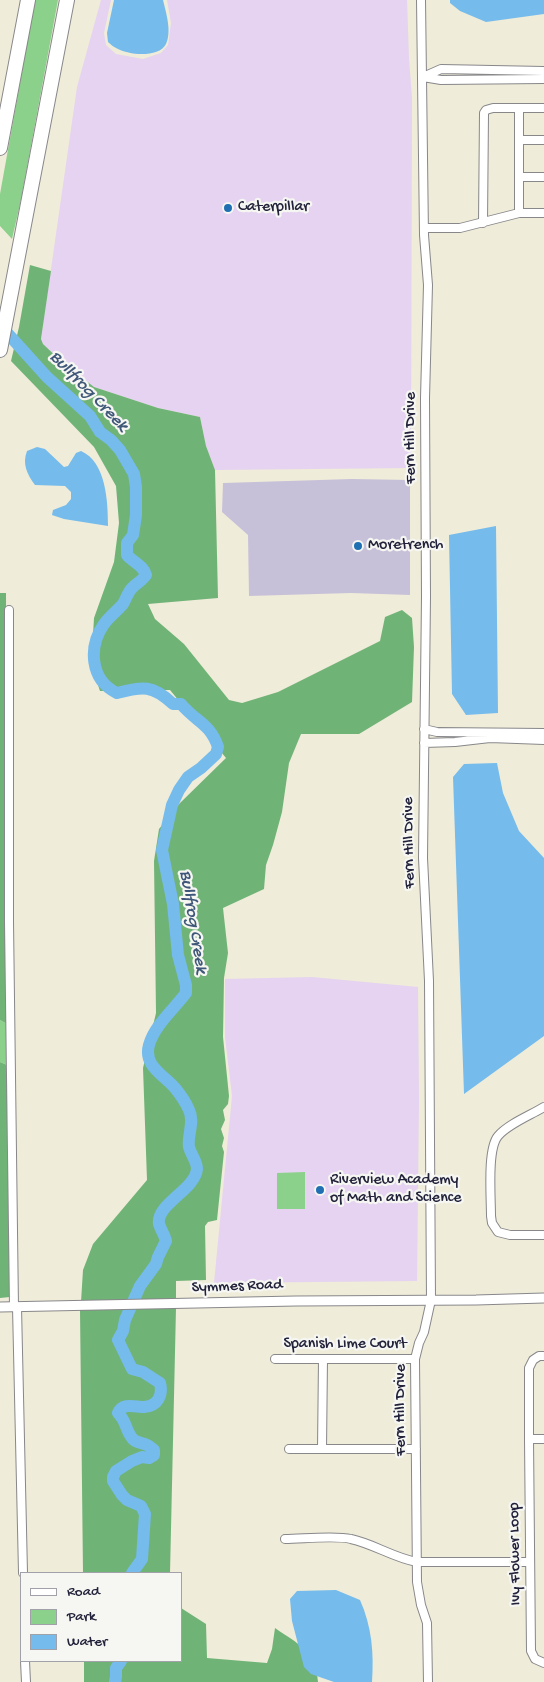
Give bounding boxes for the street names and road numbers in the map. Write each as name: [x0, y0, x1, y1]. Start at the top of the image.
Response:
street label: Fern Hill Drive: [402, 392, 422, 484]
street label: Fern Hill Drive: [400, 797, 420, 889]
street label: Symmes Road: [191, 1276, 283, 1298]
street label: Spanish Lime Court: [284, 1335, 406, 1355]
street label: Fern Hill Drive: [392, 1364, 412, 1456]
street label: Ivy Flower Loop: [506, 1502, 526, 1606]

